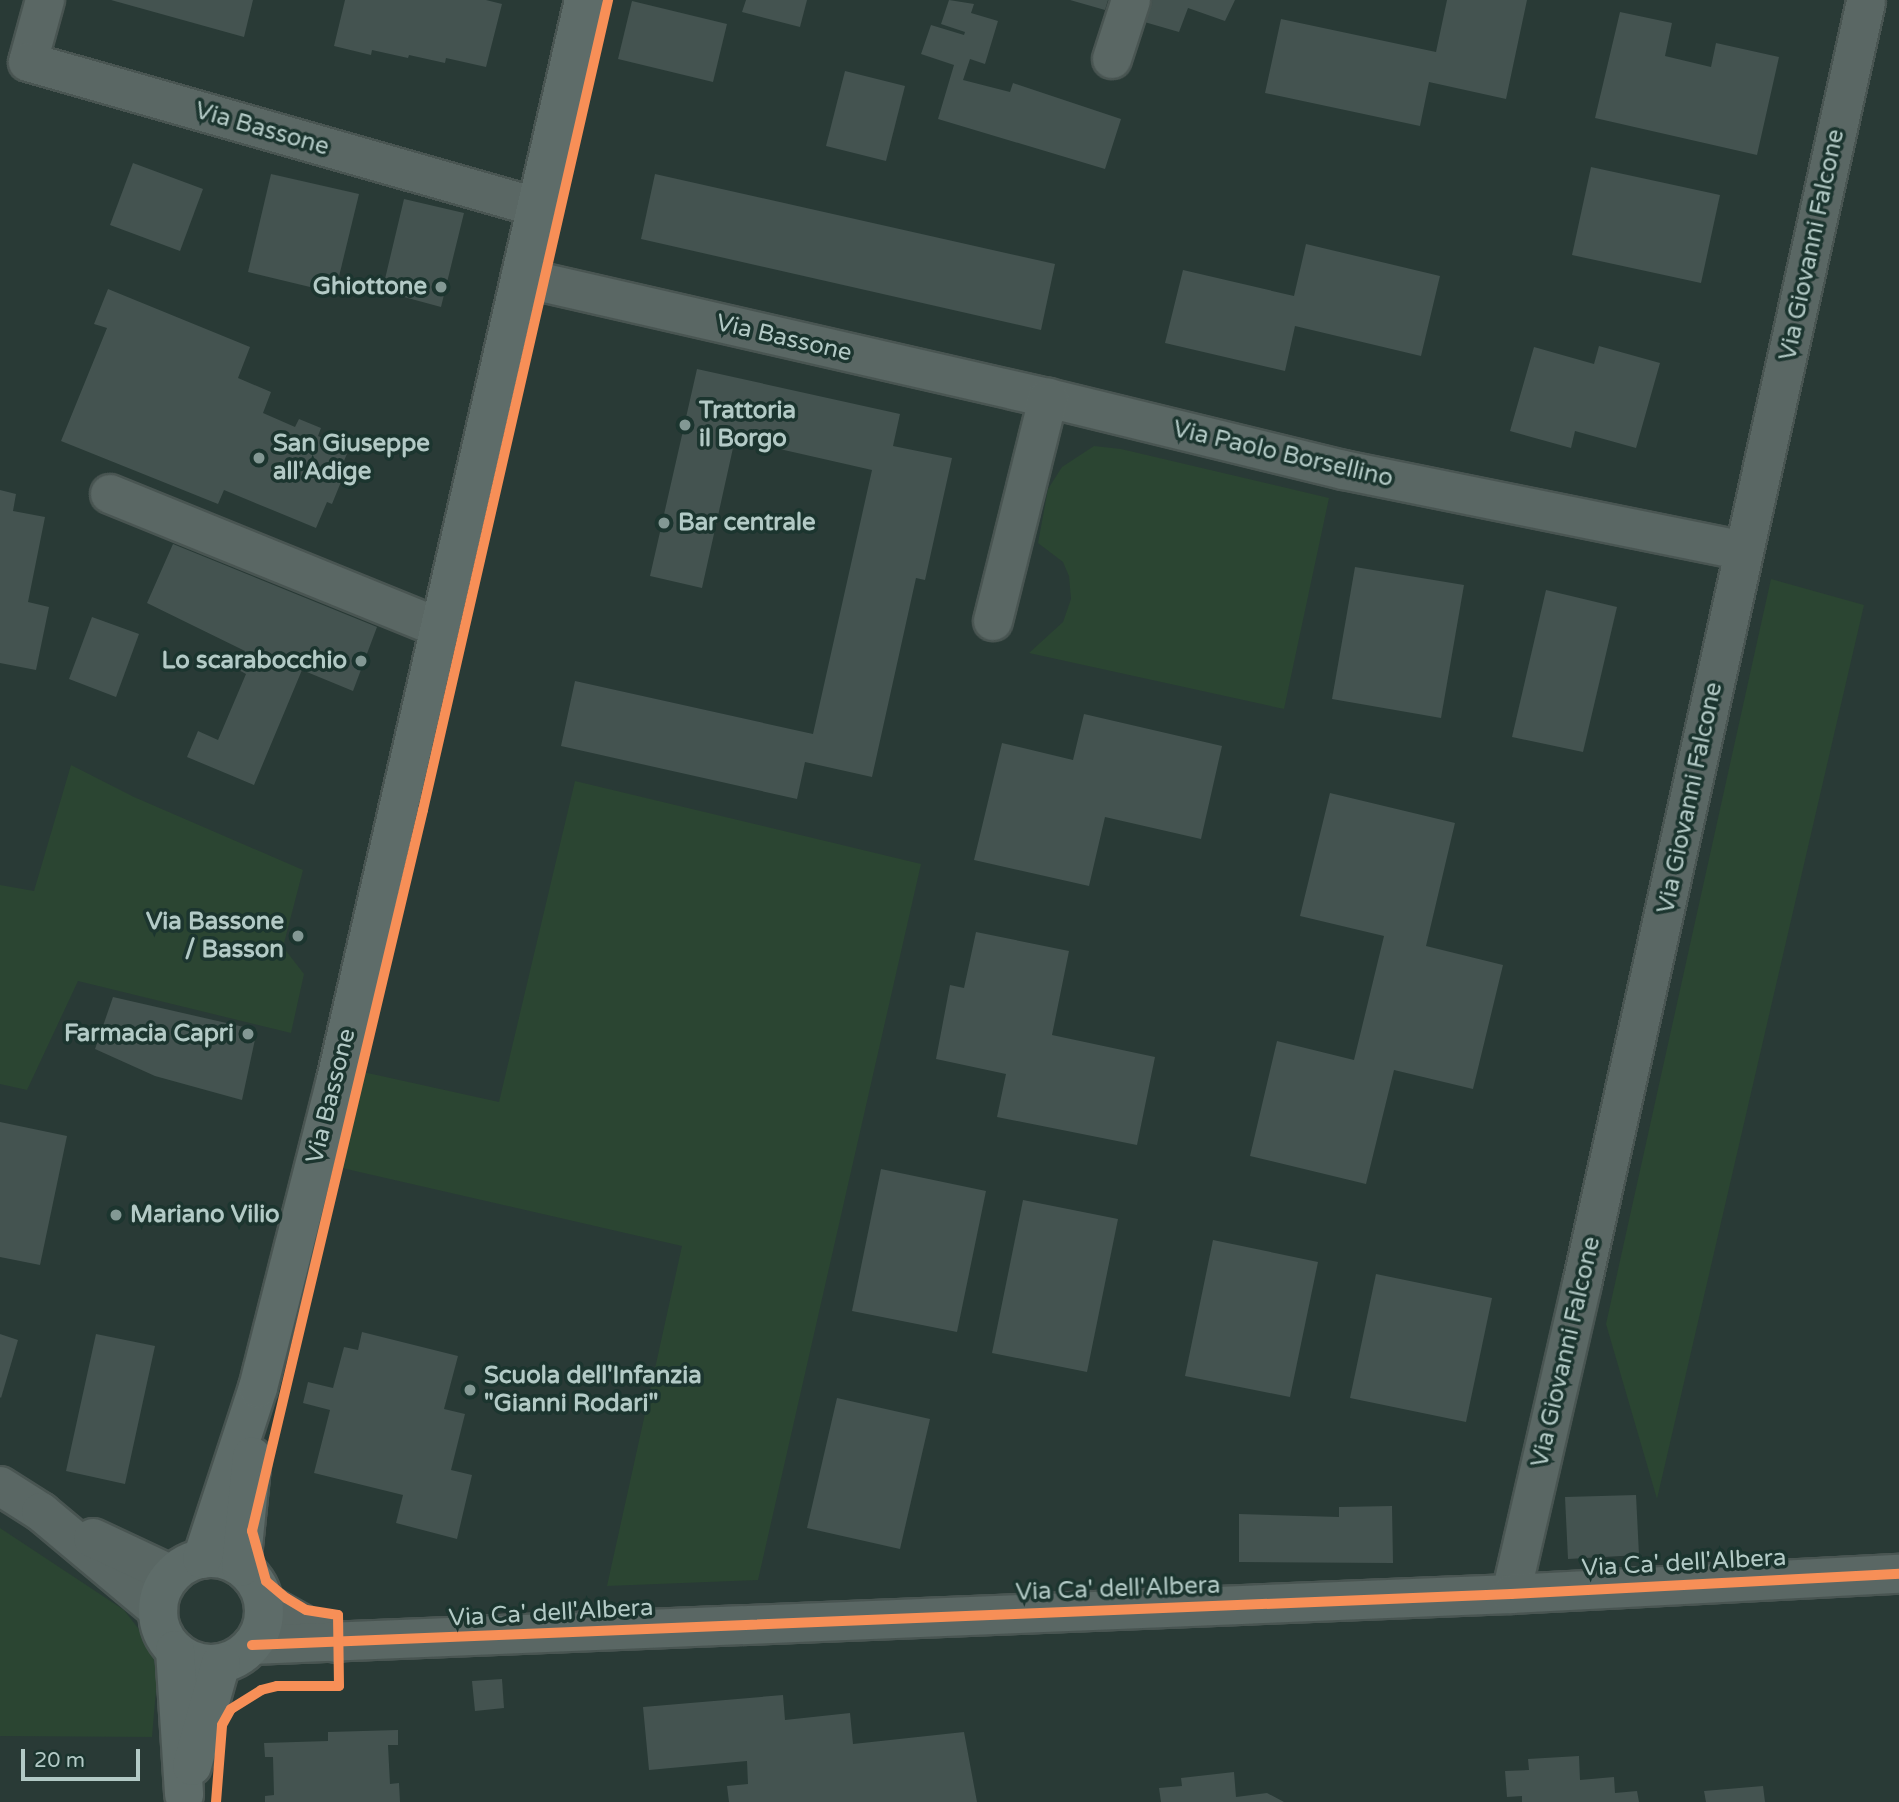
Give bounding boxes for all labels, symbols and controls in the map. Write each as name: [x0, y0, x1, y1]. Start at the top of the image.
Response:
street label: Via Bassone: [192, 96, 332, 162]
street label: Via Giovanni Falcone: [1773, 127, 1851, 363]
place label: Ghiottone: [313, 273, 427, 301]
marker: Ghiottone: [433, 279, 449, 295]
street label: Via Bassone: [713, 308, 855, 368]
place label: Trattoria il Borgo: [699, 397, 796, 453]
street label: Via Paolo Borsellino: [1170, 415, 1396, 493]
marker: Trattoria il Borgo: [677, 417, 693, 433]
place label: San Giuseppe all'Adige: [273, 430, 430, 486]
marker: San Giuseppe all'Adige: [251, 450, 267, 466]
place label: Bar centrale: [678, 509, 816, 537]
marker: Bar centrale: [656, 515, 672, 531]
place label: Lo scarabocchio: [161, 647, 347, 675]
marker: Lo scarabocchio: [353, 653, 369, 669]
street label: Via Giovanni Falcone: [1651, 680, 1729, 916]
place label: Via Bassone / Basson: [146, 908, 284, 964]
marker: Via Bassone / Basson: [290, 928, 306, 944]
place label: Farmacia Capri: [64, 1020, 234, 1048]
marker: Farmacia Capri: [240, 1026, 256, 1042]
street label: Via Bassone: [300, 1026, 362, 1166]
place label: Mariano Vilio: [130, 1201, 280, 1229]
marker: Mariano Vilio: [108, 1207, 124, 1223]
street label: Via Giovanni Falcone: [1525, 1234, 1607, 1470]
place label: Scuola dell'Infanzia "Gianni Rodari": [484, 1362, 702, 1418]
marker: Scuola dell'Infanzia "Gianni Rodari": [462, 1382, 478, 1398]
street label: Via Ca' dell'Albera: [1581, 1543, 1787, 1583]
street label: Via Ca' dell'Albera: [1015, 1571, 1221, 1607]
street label: Via Ca' dell'Albera: [448, 1593, 654, 1633]
scale bar: [24, 1736, 144, 1780]
text: 20 m: [34, 1748, 85, 1773]

